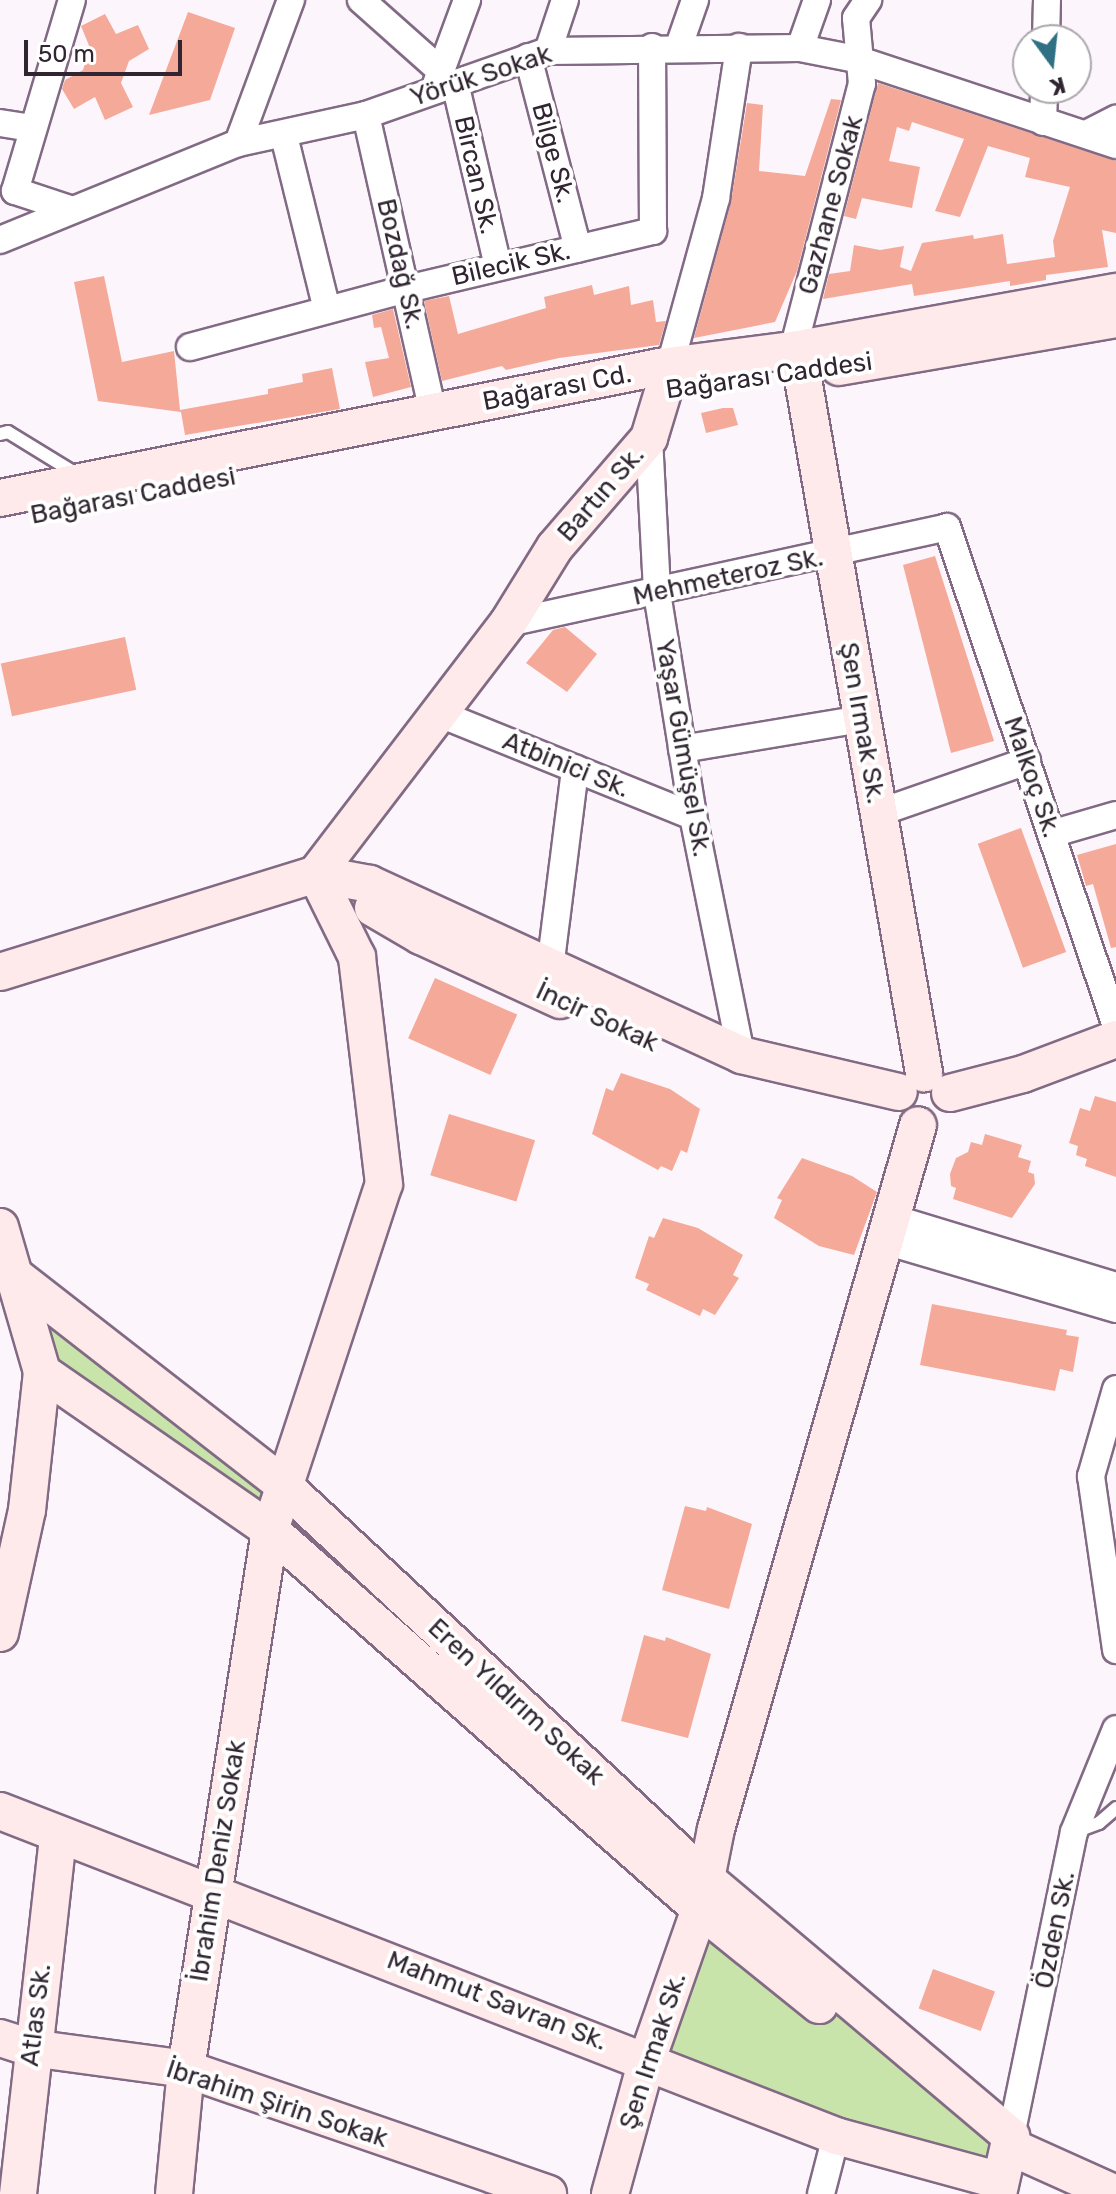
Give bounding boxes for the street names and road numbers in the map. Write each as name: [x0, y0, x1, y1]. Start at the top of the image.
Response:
street label: Yörük Sokak: [406, 38, 556, 114]
street label: Bilge Sk.: [525, 99, 581, 207]
street label: Gazhane Sokak: [792, 112, 870, 298]
street label: Bircan Sk.: [447, 113, 505, 237]
street label: Bozdağ Sk.: [370, 196, 430, 332]
street label: Bilecik Sk.: [448, 235, 574, 293]
street label: Bağarası Caddesi: [664, 346, 874, 406]
street label: Bağarası Cd.: [480, 358, 634, 418]
street label: Bartın Sk.: [551, 440, 651, 548]
street label: Bağarası Caddesi: [28, 461, 238, 531]
street label: Mehmeteroz Sk.: [630, 542, 826, 612]
street label: Yaşar Gümüşel Sk.: [648, 636, 718, 860]
street label: Şen Irmak Sk.: [832, 640, 892, 806]
street label: Malkoç Sk.: [997, 712, 1067, 842]
street label: Atbinici Sk.: [498, 725, 634, 805]
street label: İncir Sokak: [531, 975, 663, 1059]
street label: Eren Yıldırım Sokak: [421, 1612, 611, 1792]
street label: İbrahim Deniz Sokak: [183, 1738, 253, 1984]
street label: Özden Sk.: [1028, 1869, 1082, 1991]
street label: Mahmut Savran Sk.: [383, 1945, 611, 2057]
street label: Atlas Sk.: [14, 1962, 58, 2068]
street label: Şen Irmak Sk.: [613, 1969, 693, 2133]
street label: İbrahim Şirin Sokak: [162, 2053, 392, 2155]

